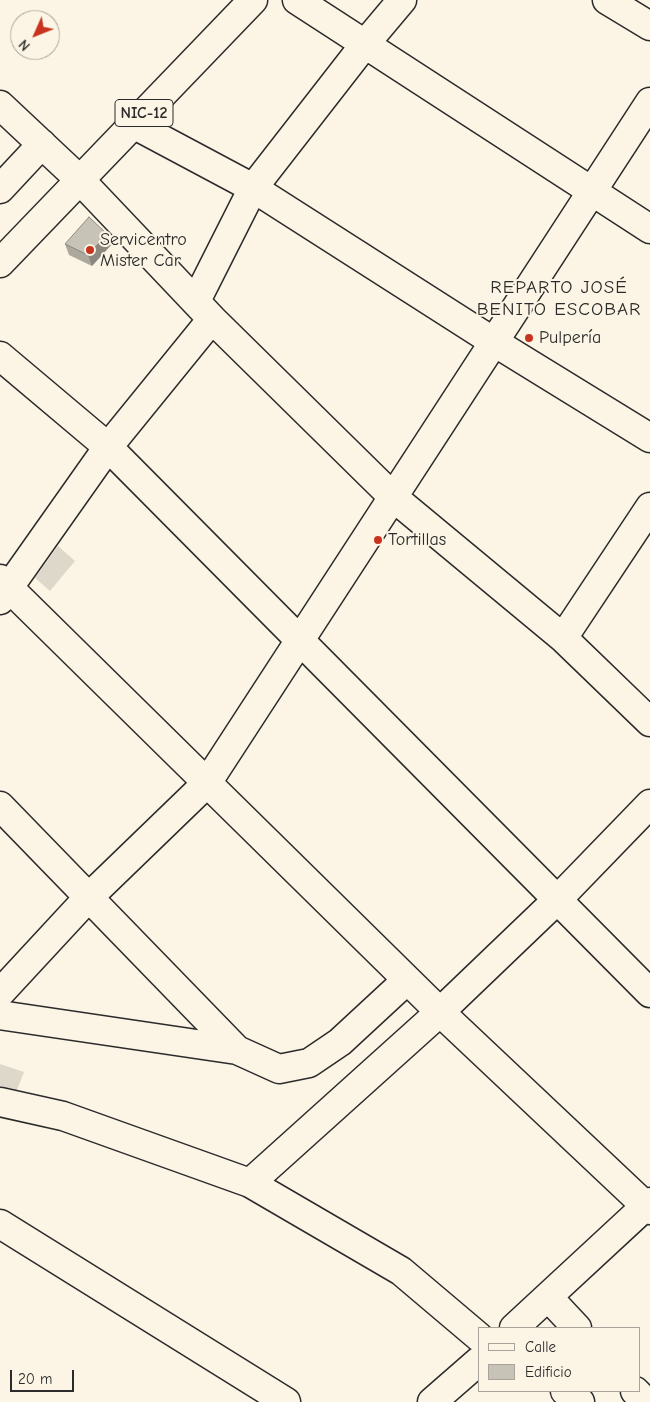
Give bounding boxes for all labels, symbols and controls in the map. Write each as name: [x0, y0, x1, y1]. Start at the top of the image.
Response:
north arrow: [10, 10, 60, 60]
text: N: [15, 36, 34, 54]
road number: NIC-12: [115, 100, 173, 126]
place label: Servicentro Mister Car: [100, 229, 187, 272]
marker: Servicentro Mister Car: [84, 244, 96, 256]
district label: REPARTO JOSÉ BENITO ESCOBAR: [475, 277, 643, 321]
place label: Pulpería: [539, 327, 601, 349]
marker: Pulpería: [523, 332, 535, 344]
place label: Tortillas: [388, 529, 446, 551]
marker: Tortillas: [372, 534, 384, 546]
legend: [478, 1327, 640, 1392]
text: Calle: [525, 1338, 556, 1356]
scale bar: [12, 1360, 76, 1392]
text: Edificio: [525, 1363, 572, 1381]
text: 20 m: [18, 1370, 52, 1388]

